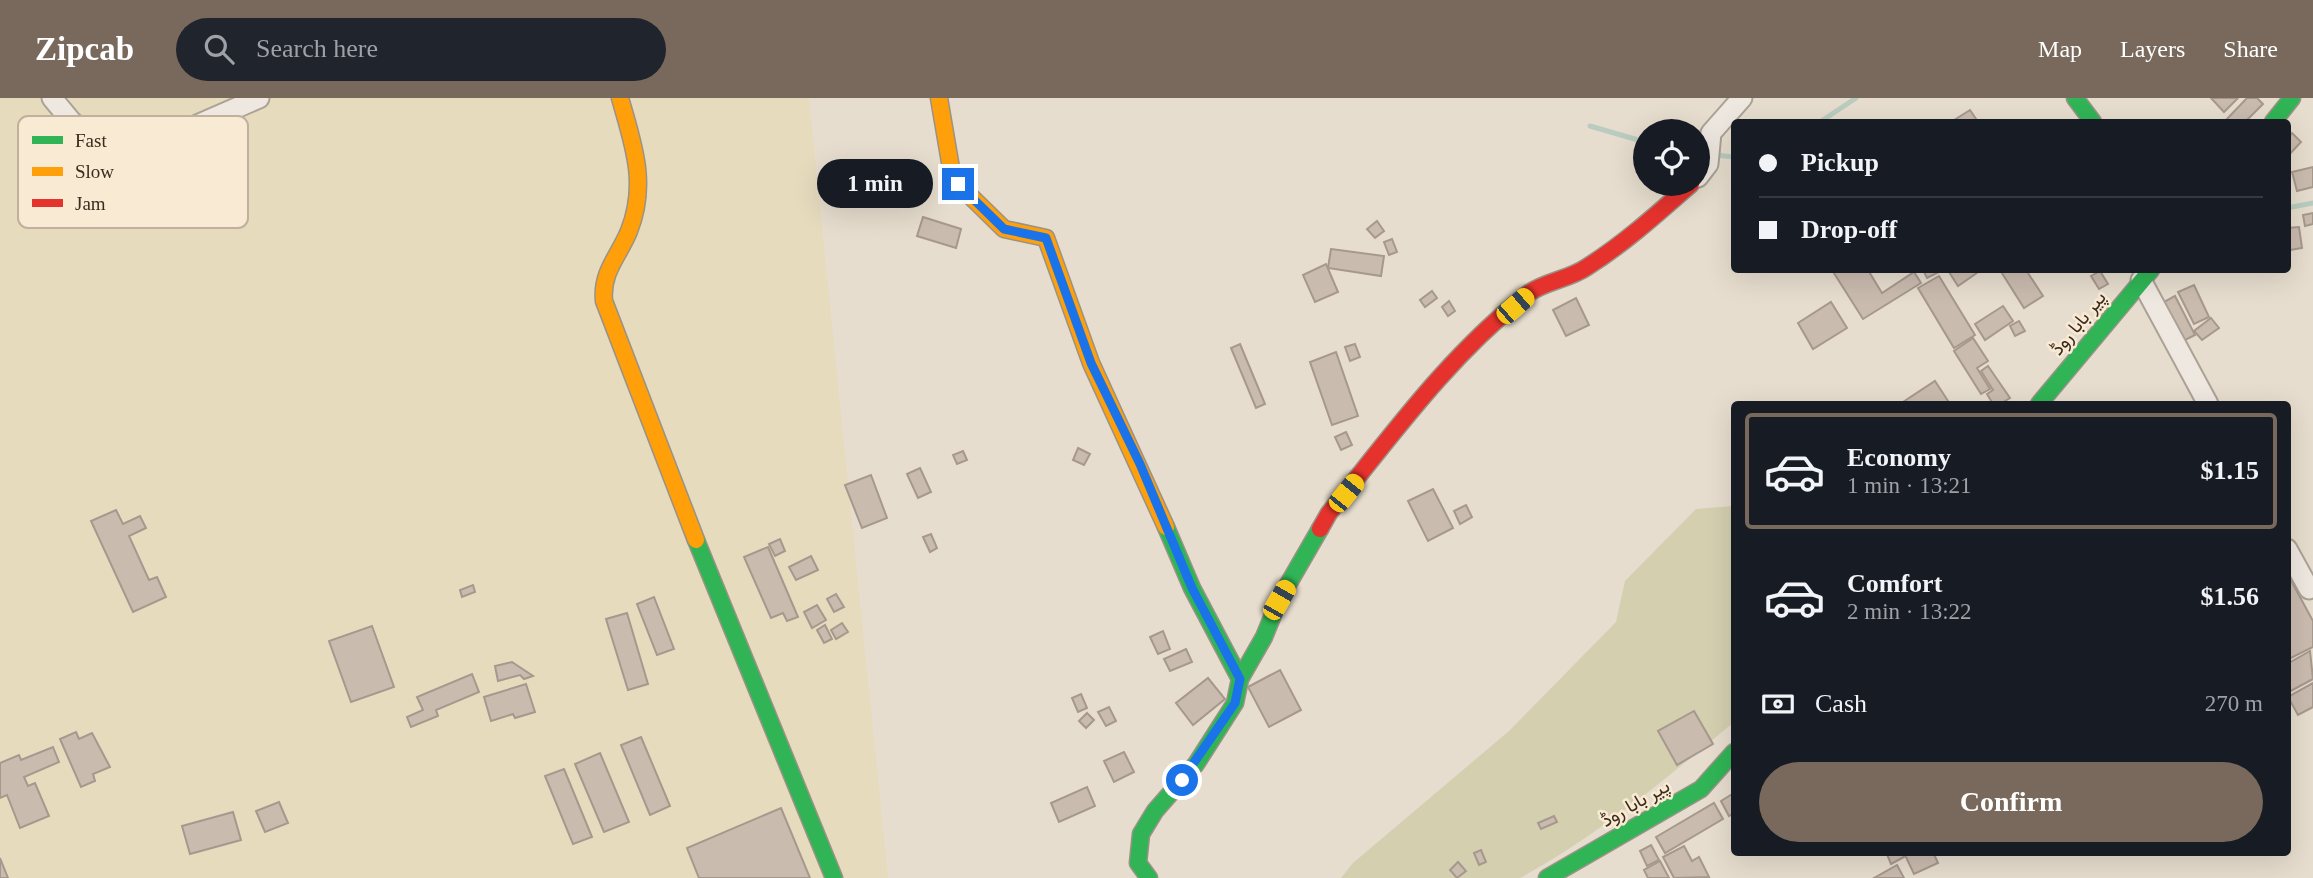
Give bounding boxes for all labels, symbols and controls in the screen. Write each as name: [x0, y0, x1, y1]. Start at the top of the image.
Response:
search box: [176, 18, 666, 81]
icon: search: [200, 30, 238, 68]
text: Zipcab: [35, 31, 134, 67]
text: Search here: [256, 34, 378, 63]
text: Map: [2038, 36, 2082, 62]
text: Layers: [2120, 36, 2185, 62]
text: Share: [2223, 36, 2278, 62]
legend: [18, 116, 248, 228]
map controls: [1633, 119, 1710, 196]
button: locate: [1633, 119, 1710, 196]
text: Fast: [75, 130, 107, 151]
text: Pickup: [1801, 148, 1879, 177]
callout: 1 min: [818, 160, 934, 208]
text: Slow: [75, 161, 114, 182]
route end: [942, 168, 974, 200]
text: 1 min: [847, 171, 903, 196]
text: Jam: [75, 193, 106, 214]
text: Drop-off: [1801, 215, 1897, 244]
car: [1493, 284, 1538, 328]
street label: پیر بابا روڈ: [2046, 287, 2112, 361]
icon: car: [1763, 440, 1826, 503]
text: Economy: [1847, 443, 1951, 472]
text: $1.15: [2201, 456, 2259, 485]
car: [1325, 470, 1368, 516]
text: 1 min · 13:21: [1847, 473, 1972, 498]
icon: car: [1763, 566, 1826, 629]
text: Comfort: [1847, 569, 1942, 598]
car: [1260, 577, 1299, 623]
text: $1.56: [2201, 582, 2259, 611]
text: 2 min · 13:22: [1847, 599, 1972, 624]
icon: cash: [1759, 685, 1797, 723]
text: Cash: [1815, 689, 1867, 718]
text: 270 m: [2205, 691, 2263, 716]
button: Confirm: [1759, 762, 2263, 842]
route start: [1166, 764, 1198, 796]
street label: پیر بابا روڈ: [1597, 775, 1675, 834]

